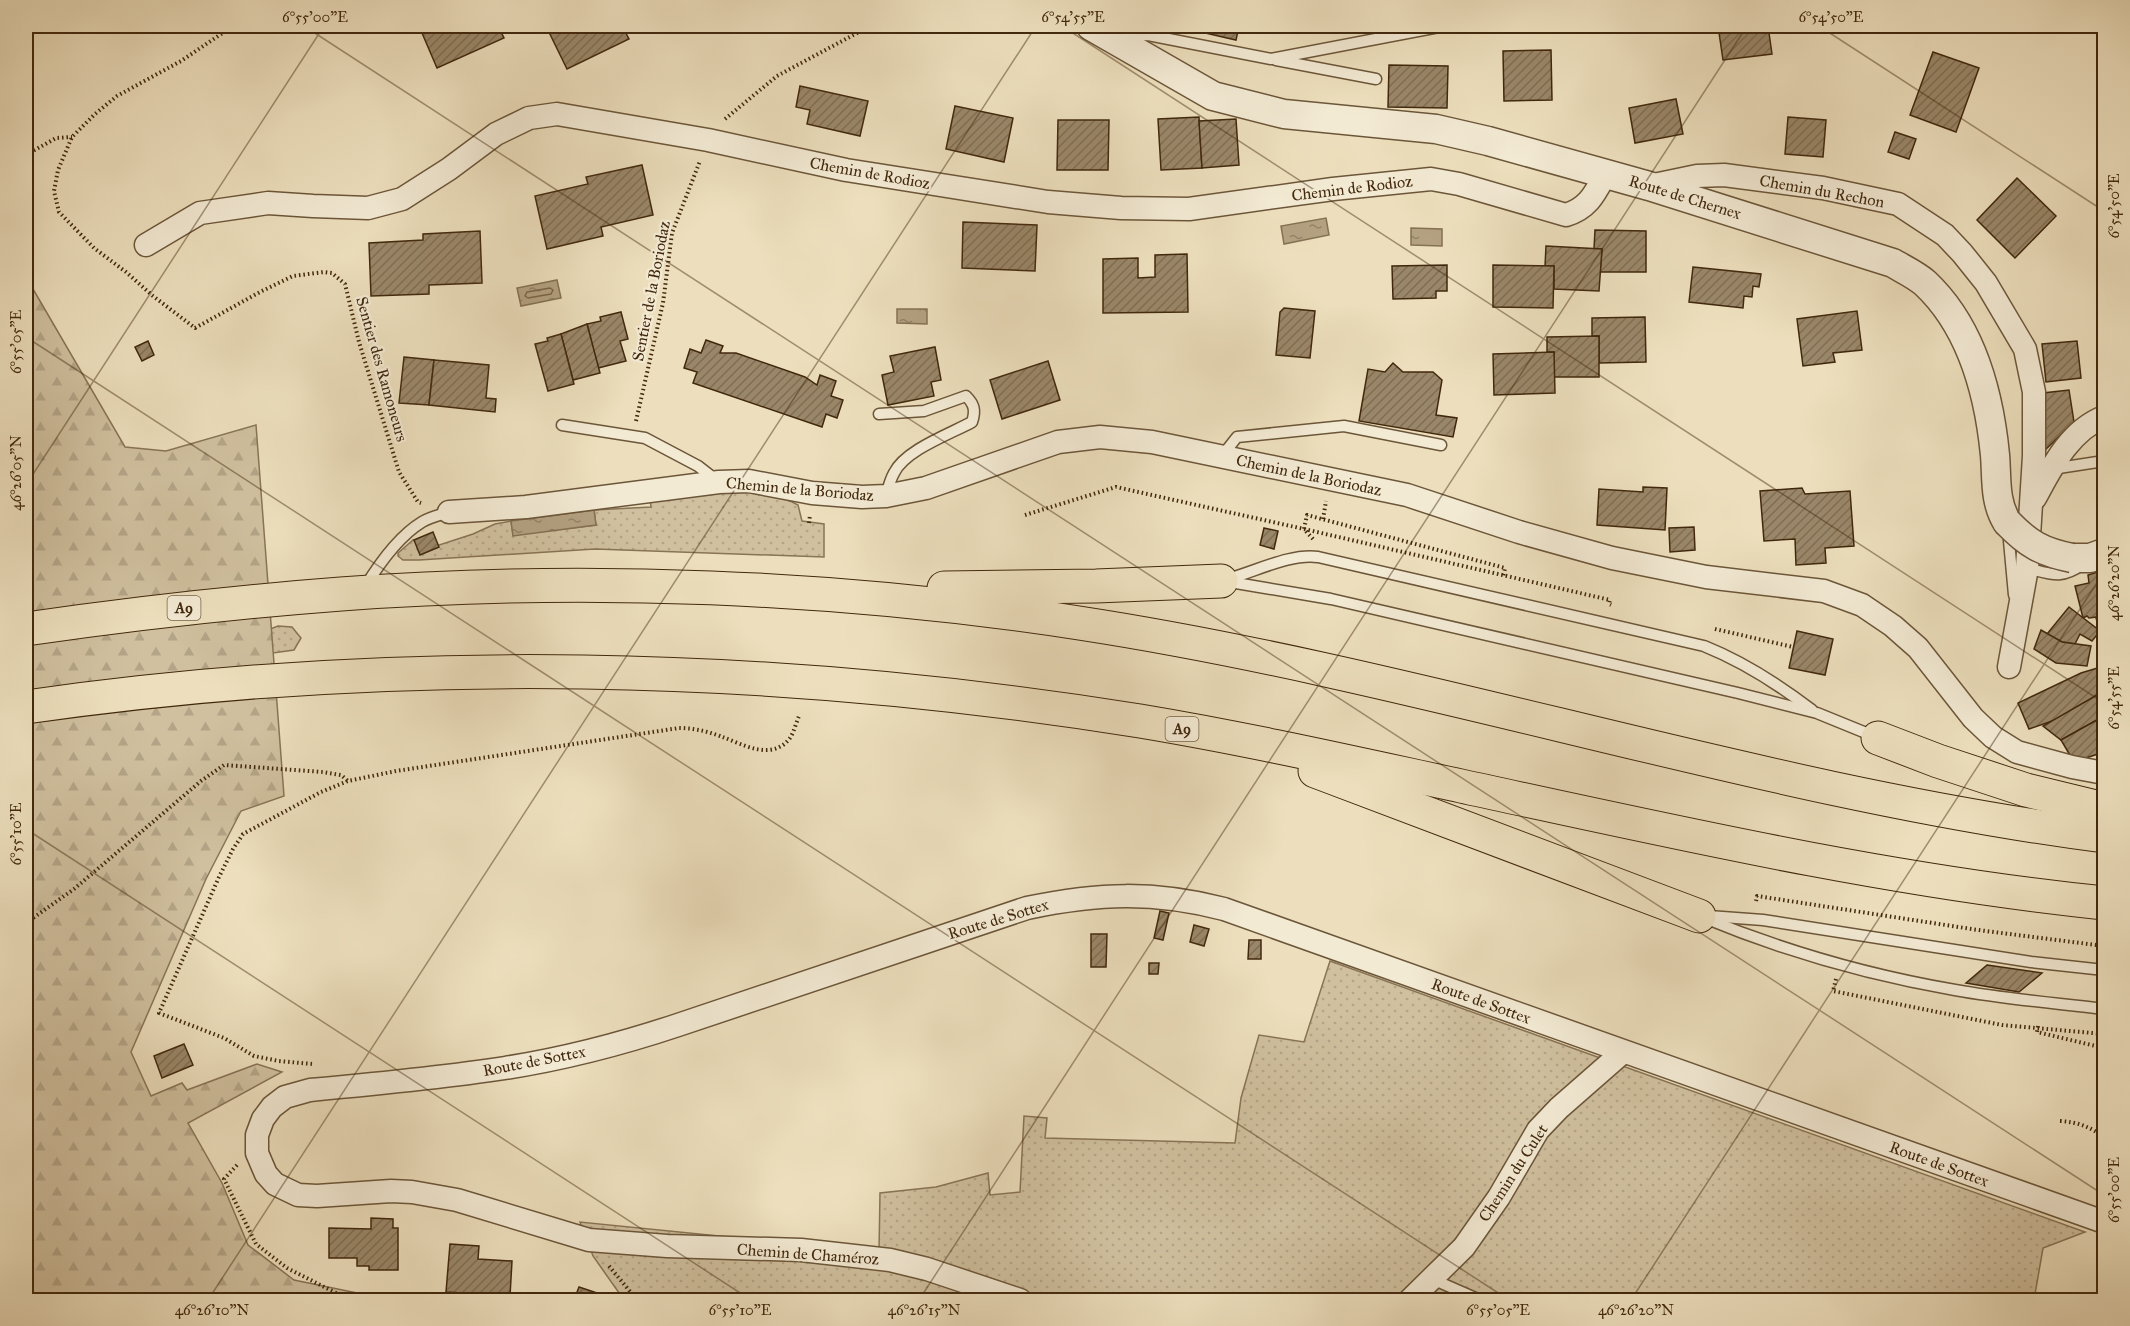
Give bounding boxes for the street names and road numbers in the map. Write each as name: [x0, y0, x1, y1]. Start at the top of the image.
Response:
street label: Chemin de Rodioz: [808, 153, 932, 193]
street label: Chemin de Rodioz: [1290, 171, 1414, 205]
street label: Route de Chernex: [1626, 171, 1744, 223]
street label: Chemin du Rechon: [1758, 171, 1886, 211]
street label: Sentier de la Boriodaz: [628, 219, 674, 363]
street label: Sentier des Ramoneurs: [352, 294, 412, 444]
street label: Chemin de la Boriodaz: [1234, 450, 1384, 500]
street label: Chemin de la Boriodaz: [725, 473, 875, 505]
road number: A9: [168, 596, 201, 620]
road number: A9: [1166, 717, 1198, 741]
street label: Route de Sottex: [945, 895, 1051, 943]
street label: Route de Sottex: [1429, 974, 1533, 1028]
street label: Route de Sottex: [481, 1042, 587, 1080]
street label: Chemin du Culet: [1474, 1120, 1552, 1225]
street label: Route de Sottex: [1887, 1137, 1991, 1191]
street label: Chemin de Chaméroz: [736, 1240, 880, 1268]

